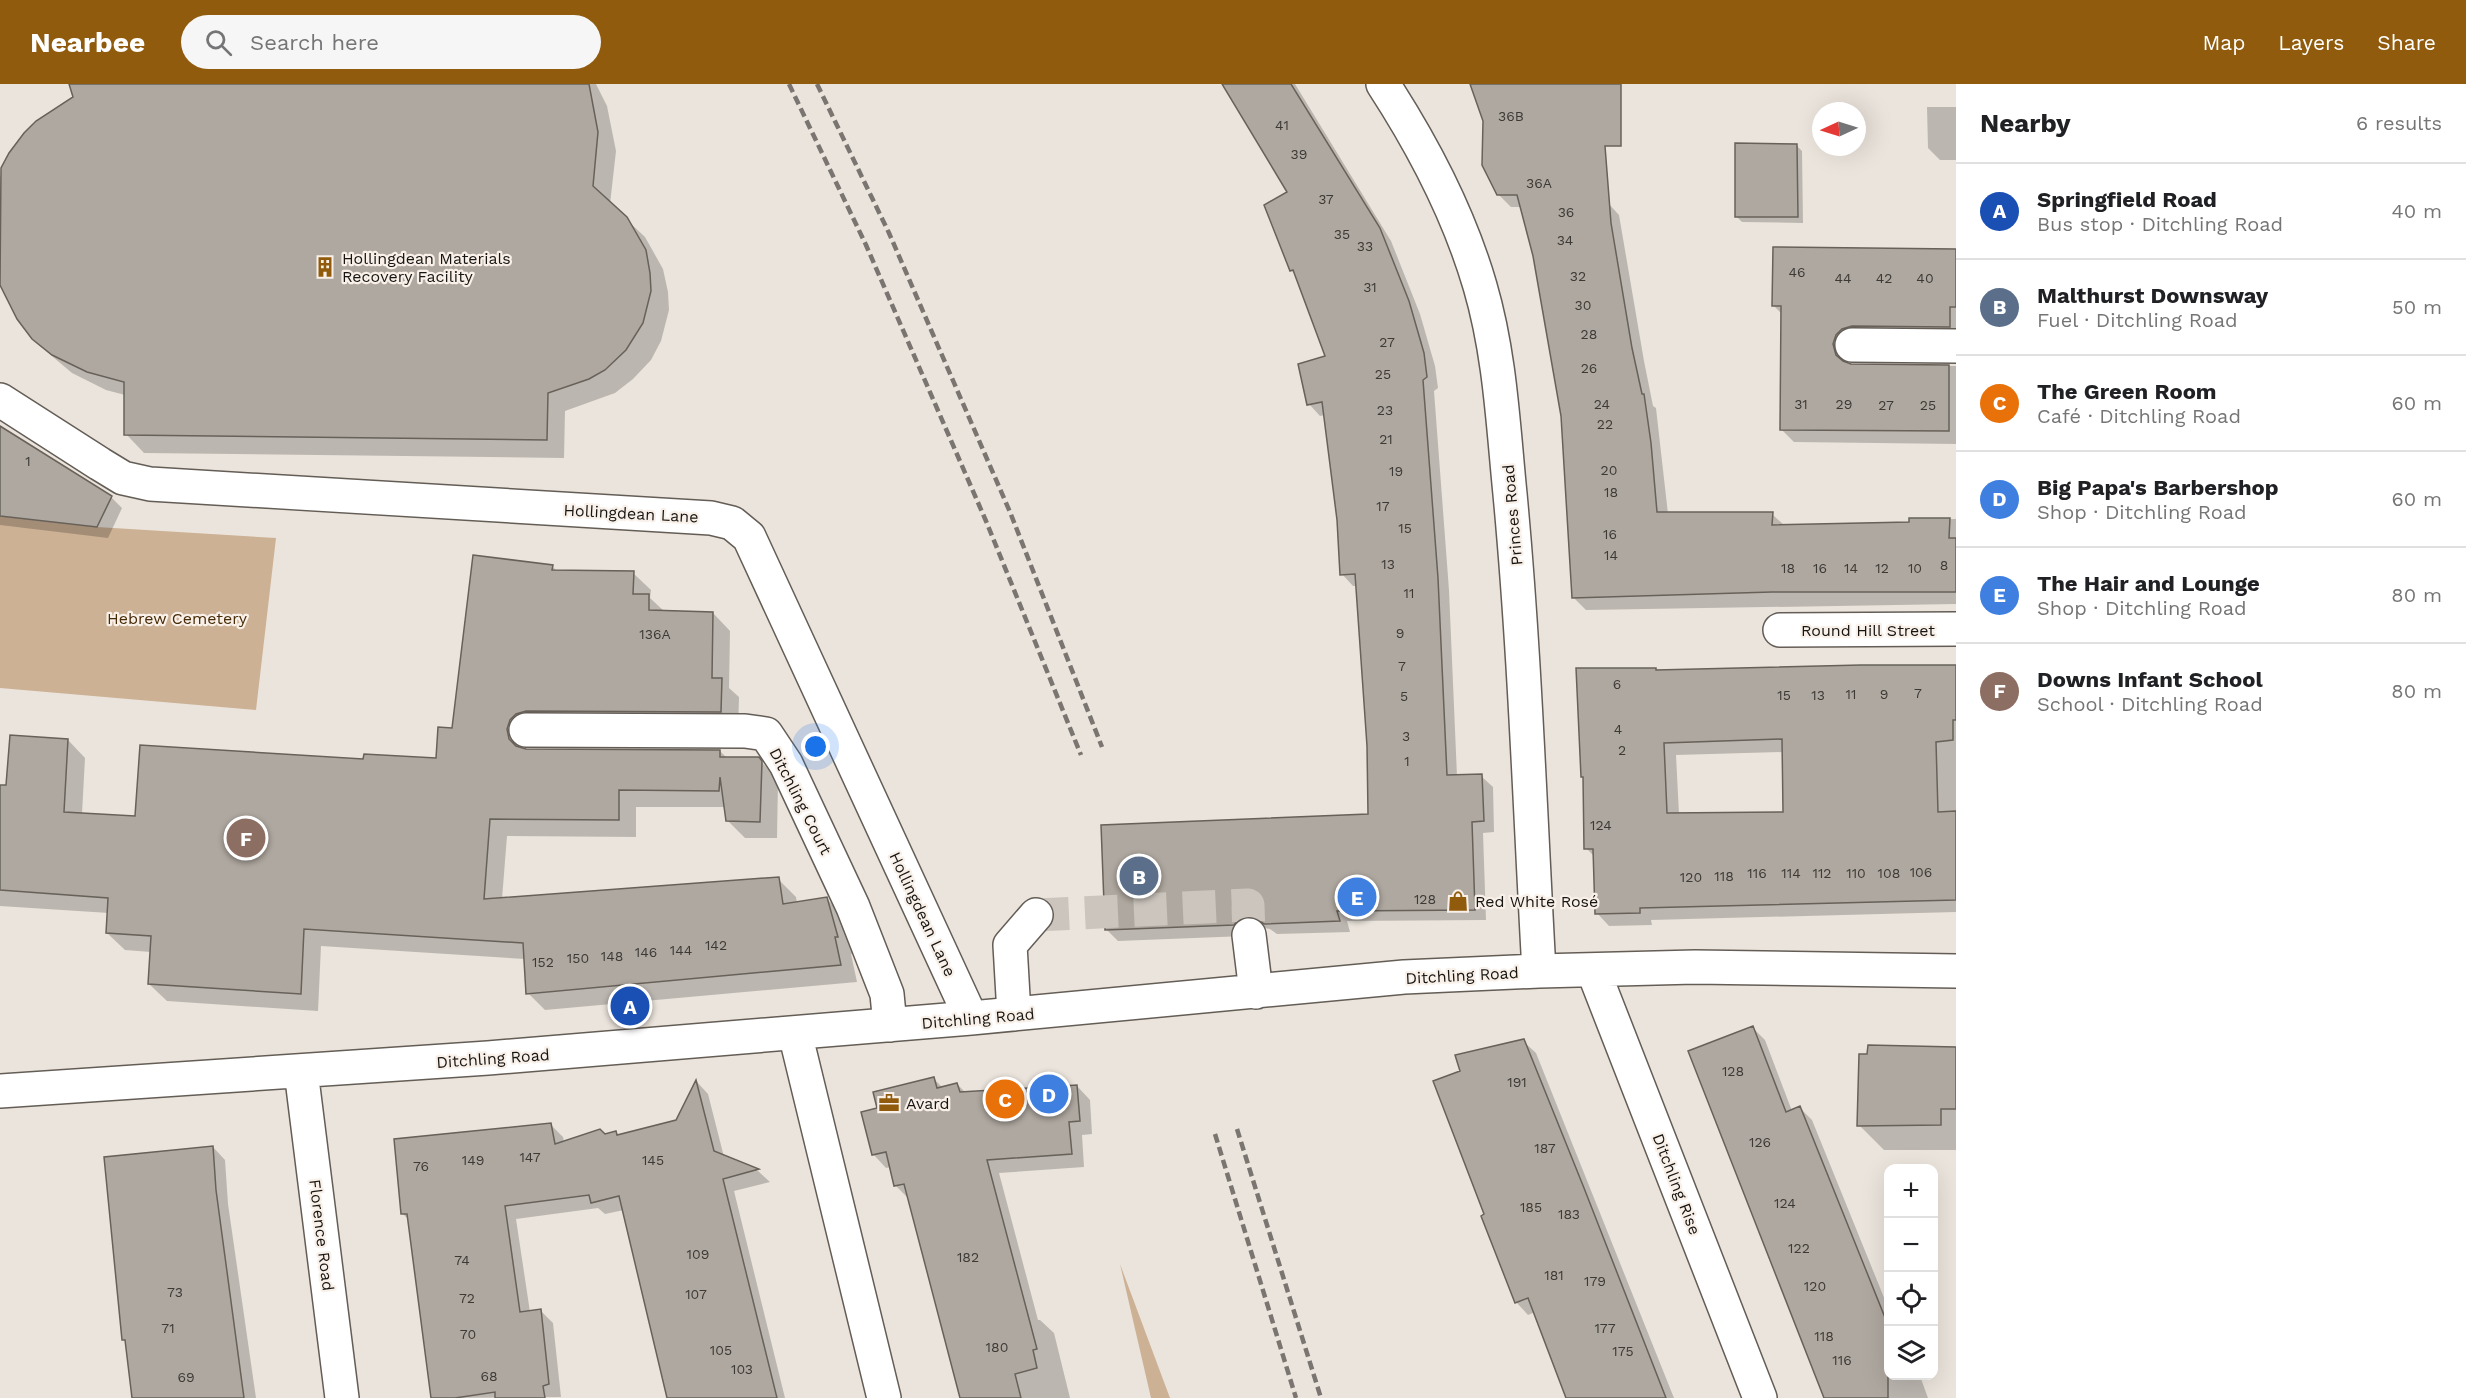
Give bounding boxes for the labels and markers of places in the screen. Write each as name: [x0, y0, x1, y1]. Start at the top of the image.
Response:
place label: Hollingdean Materials Recovery Facility: [342, 249, 511, 286]
building icon: Hollingdean Materials Recovery Facility: [313, 255, 337, 279]
pin: F: [226, 816, 266, 861]
pin: B: [1120, 854, 1158, 898]
pin: E: [1338, 874, 1376, 920]
shop icon: Red White Rosé: [1446, 889, 1470, 913]
place label: Red White Rosé: [1475, 892, 1598, 911]
pin: A: [610, 984, 650, 1028]
pin: D: [1030, 1072, 1068, 1116]
pin: C: [986, 1076, 1024, 1122]
office icon: Avard: [877, 1091, 901, 1115]
place label: Avard: [906, 1094, 950, 1113]

